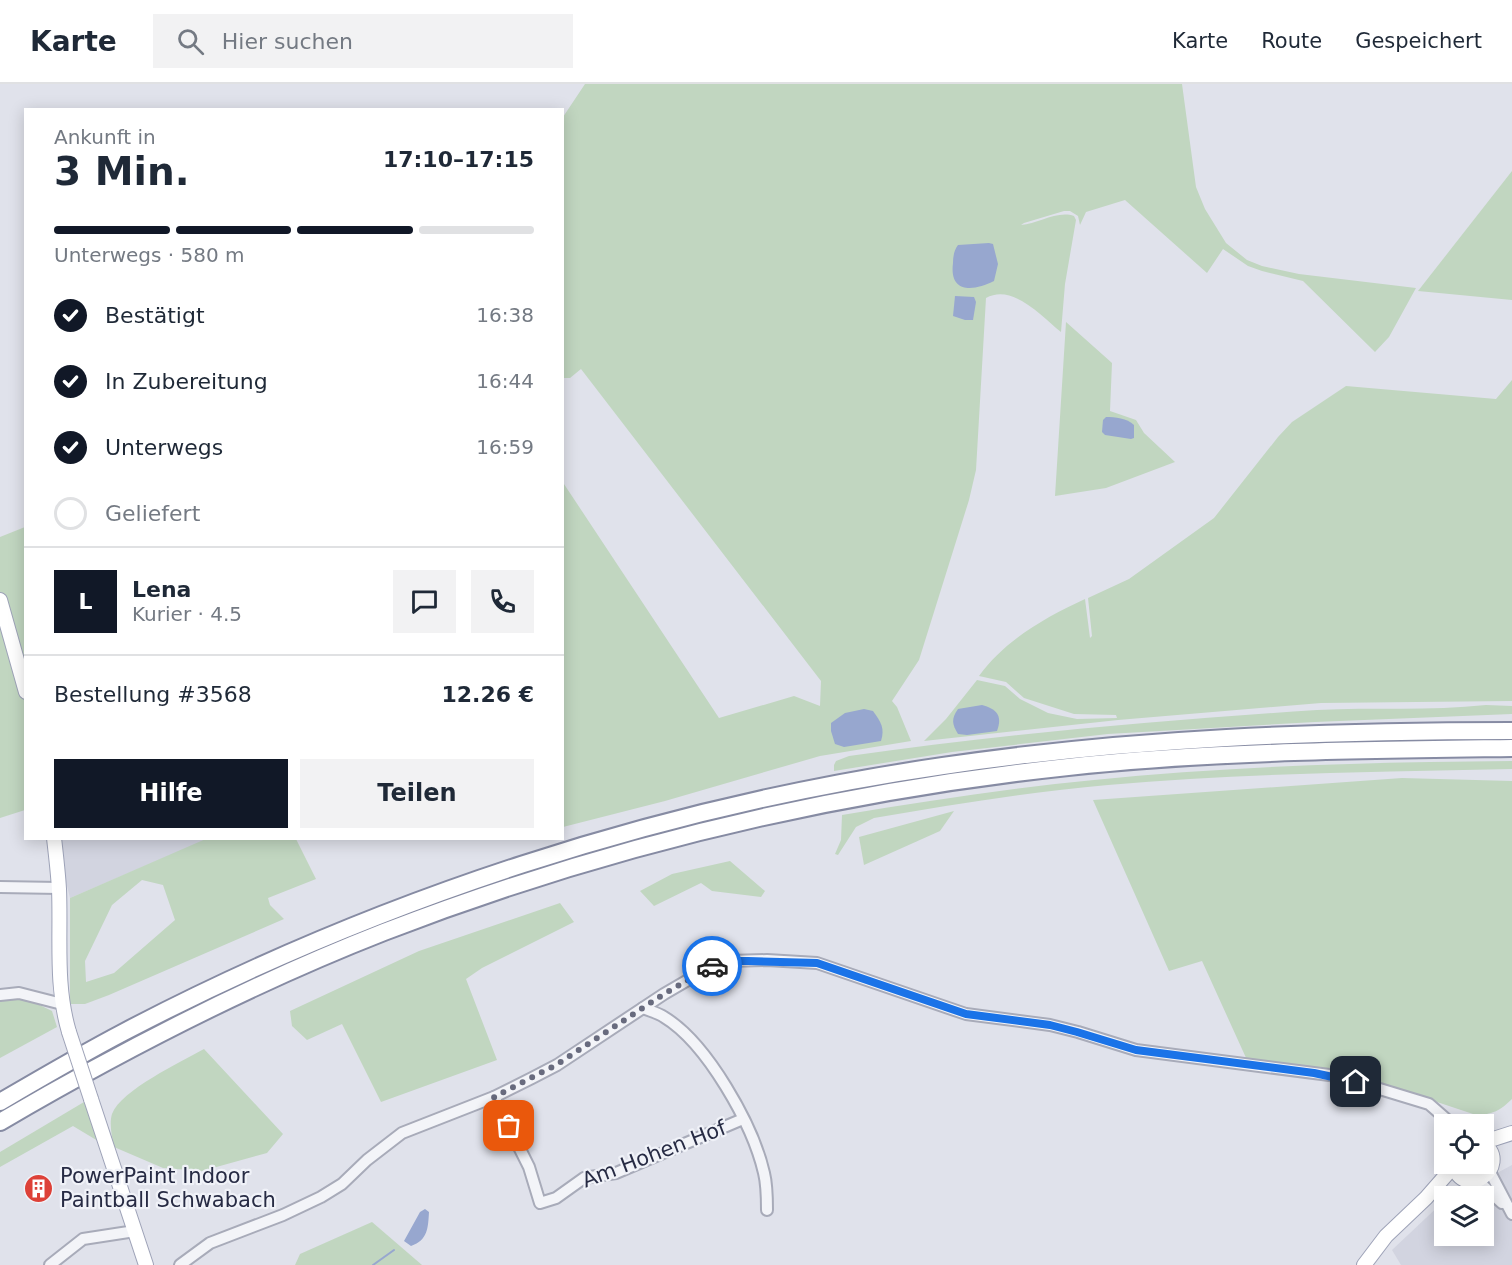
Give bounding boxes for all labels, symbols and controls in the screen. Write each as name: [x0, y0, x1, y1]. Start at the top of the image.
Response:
search box: [153, 14, 573, 68]
text: Karte: [30, 25, 117, 58]
icon: search: [174, 25, 207, 58]
text: Hier suchen: [222, 29, 353, 54]
text: Karte: [1172, 29, 1228, 53]
text: Route: [1261, 29, 1322, 53]
text: Gespeichert: [1355, 29, 1482, 53]
text: Ankunft in: [54, 125, 156, 149]
text: 17:10–17:15: [383, 147, 534, 172]
text: 3 Min.: [54, 149, 189, 194]
text: Unterwegs · 580 m: [54, 243, 245, 267]
icon: check: [54, 299, 87, 332]
text: Bestätigt: [105, 303, 205, 328]
text: 16:38: [476, 303, 534, 327]
icon: check: [54, 365, 87, 398]
text: In Zubereitung: [105, 369, 268, 394]
text: 16:44: [476, 369, 534, 393]
icon: check: [54, 431, 87, 464]
text: Unterwegs: [105, 435, 223, 460]
text: 16:59: [476, 435, 534, 459]
text: Geliefert: [105, 501, 200, 526]
button: chat: [393, 570, 456, 633]
button: phone: [471, 570, 534, 633]
text: Lena: [132, 577, 191, 602]
text: L: [78, 589, 93, 614]
text: Kurier · 4.5: [132, 602, 242, 626]
text: Bestellung #3568: [54, 682, 252, 707]
text: 12.26 €: [441, 682, 534, 707]
button: Hilfe: [54, 759, 288, 828]
button: Teilen: [300, 759, 534, 828]
courier: [682, 936, 742, 996]
icon: car: [696, 950, 729, 983]
pin: [1330, 1056, 1381, 1107]
icon: home: [1339, 1065, 1372, 1098]
pin: [483, 1100, 534, 1151]
icon: bag: [492, 1109, 525, 1142]
map controls: [1434, 1114, 1494, 1246]
button: locate: [1434, 1114, 1494, 1174]
street label: Am Hohen Hof: [579, 1115, 730, 1193]
place label: PowerPaint Indoor Paintball Schwabach: [60, 1164, 276, 1212]
building icon: PowerPaint Indoor Paintball Schwabach: [23, 1172, 55, 1204]
button: layers: [1434, 1186, 1494, 1246]

